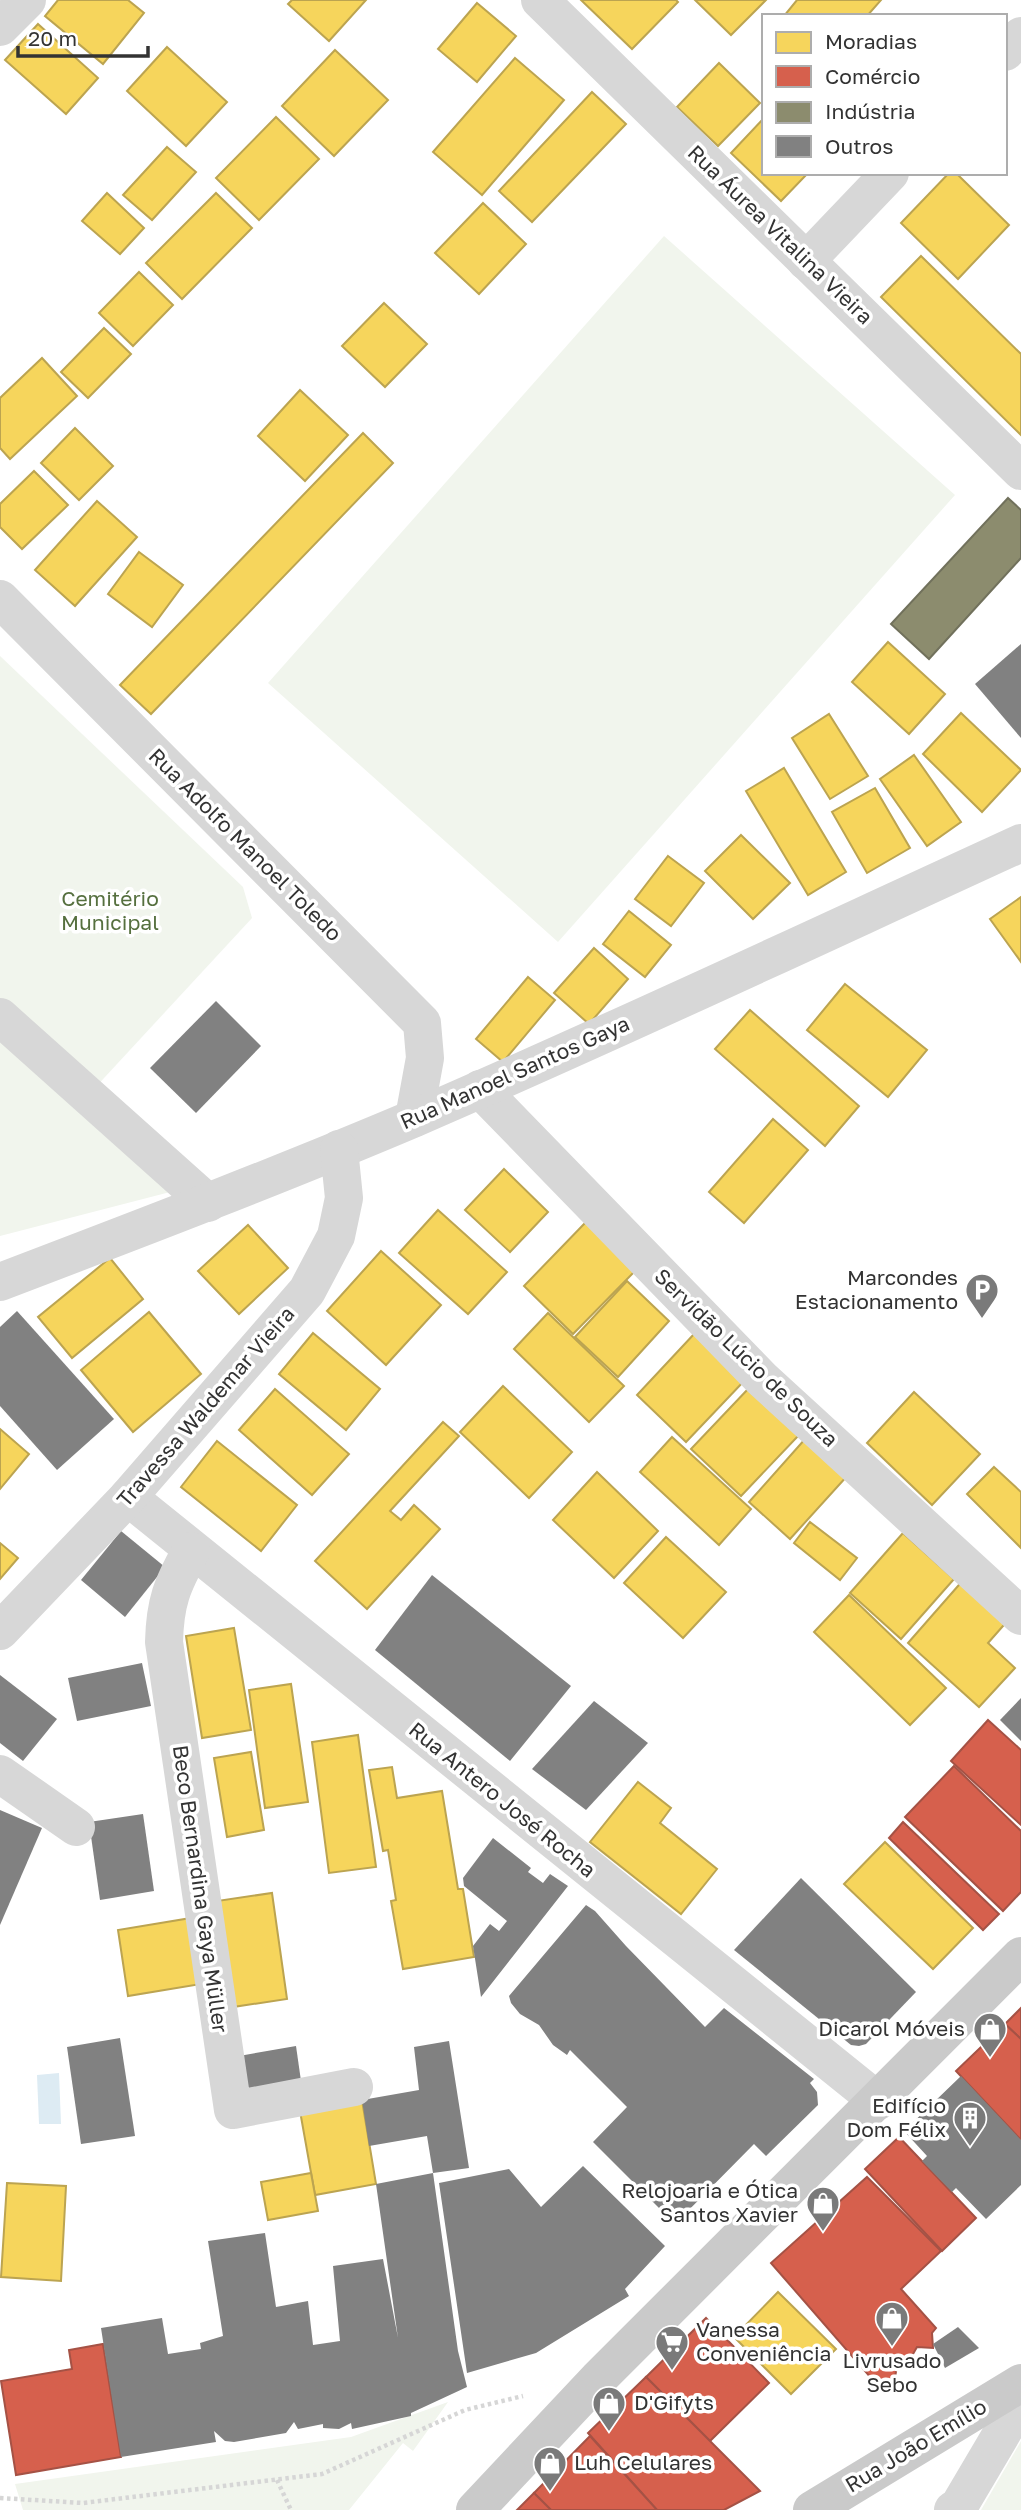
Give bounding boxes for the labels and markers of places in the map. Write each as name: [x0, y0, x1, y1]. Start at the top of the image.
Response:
place label: Marcondes Estacionamento: [795, 1264, 958, 1314]
parking icon: Marcondes Estacionamento: [963, 1271, 1001, 1320]
shop icon: Dicarol Móveis: [971, 2010, 1009, 2059]
place label: Dicarol Móveis: [818, 2015, 965, 2041]
place label: Edifício Dom Félix: [847, 2092, 946, 2142]
building icon: Edifício Dom Félix: [951, 2099, 989, 2148]
place label: Relojoaria e Ótica Santos Xavier: [621, 2177, 798, 2227]
shop icon: Relojoaria e Ótica Santos Xavier: [804, 2184, 842, 2233]
shop icon: Livrusado Sebo: [873, 2299, 911, 2348]
place label: Vanessa Conveniência: [696, 2316, 831, 2366]
supermarket icon: Vanessa Conveniência: [653, 2323, 691, 2372]
place label: Livrusado Sebo: [843, 2347, 941, 2397]
shop icon: D'Gifyts: [590, 2384, 628, 2433]
place label: D'Gifyts: [634, 2389, 714, 2415]
shop icon: Luh Celulares: [531, 2444, 569, 2493]
place label: Luh Celulares: [574, 2449, 712, 2475]

